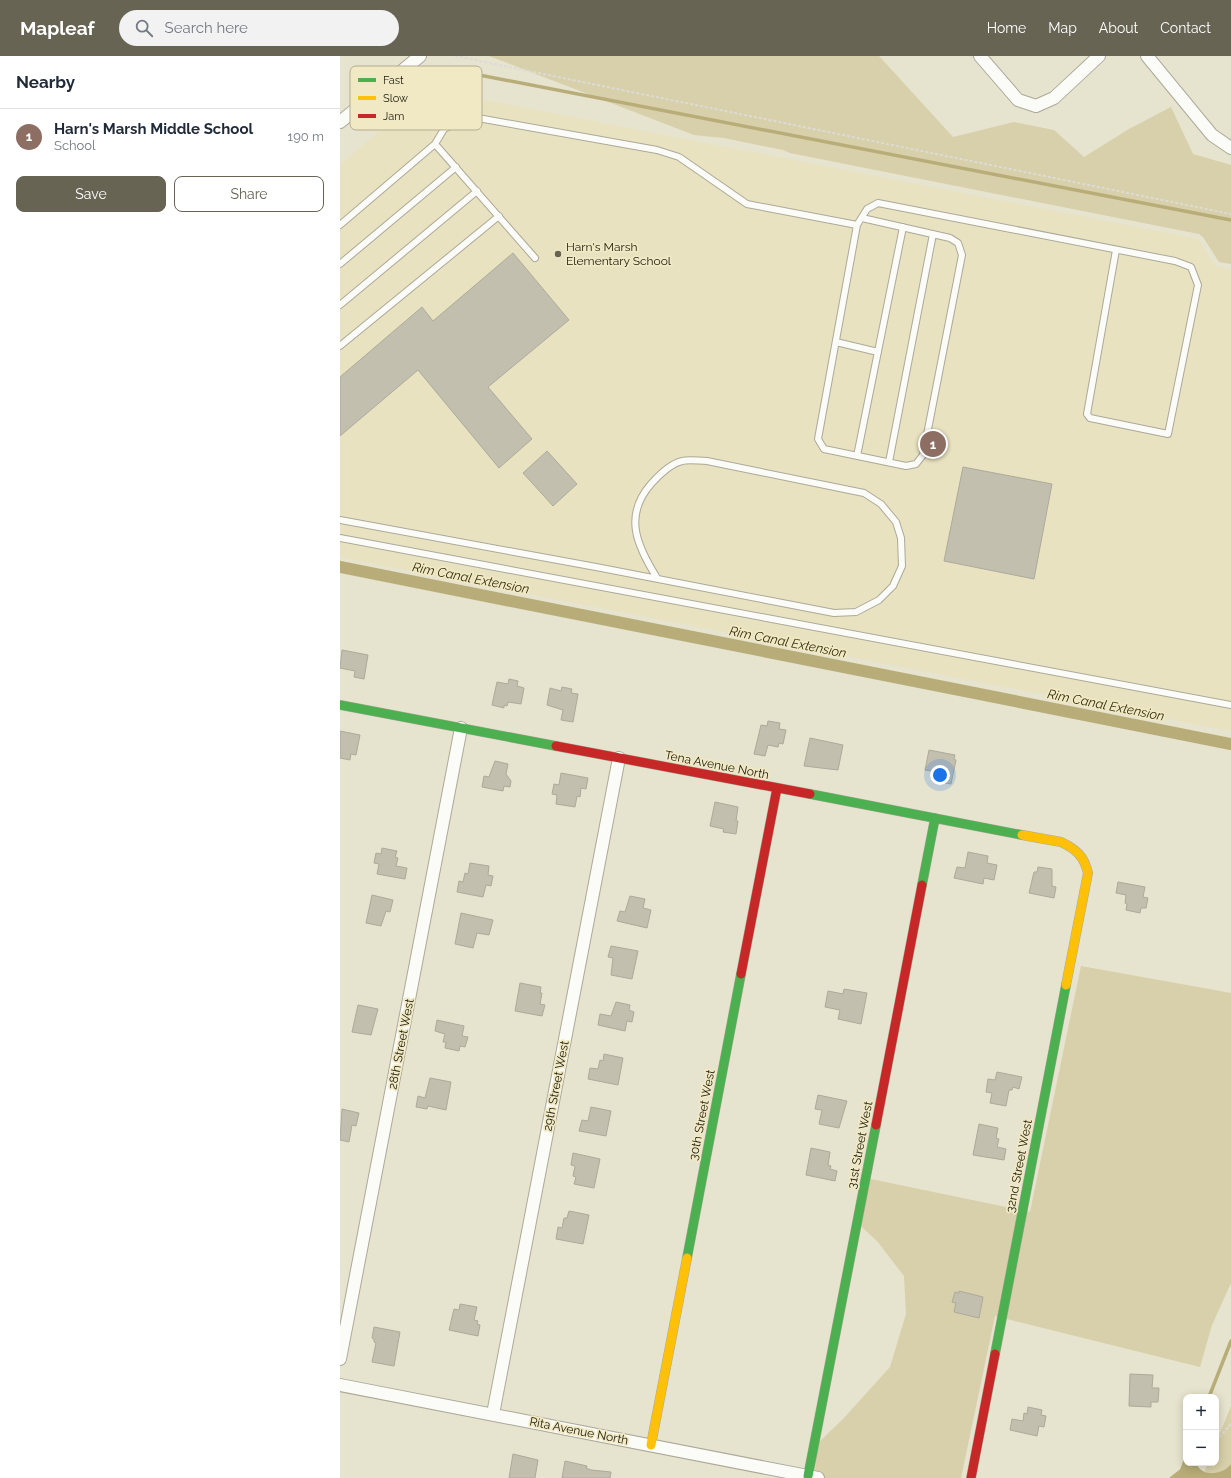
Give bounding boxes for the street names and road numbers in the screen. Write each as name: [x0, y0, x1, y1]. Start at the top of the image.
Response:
street label: Tena Avenue North: [664, 748, 770, 782]
street label: 28th Street West: [385, 998, 417, 1090]
street label: 29th Street West: [540, 1040, 572, 1132]
street label: 30th Street West: [686, 1068, 718, 1162]
street label: 31st Street West: [845, 1100, 875, 1190]
street label: 32nd Street West: [1003, 1118, 1035, 1214]
street label: Rita Avenue North: [528, 1415, 630, 1447]

